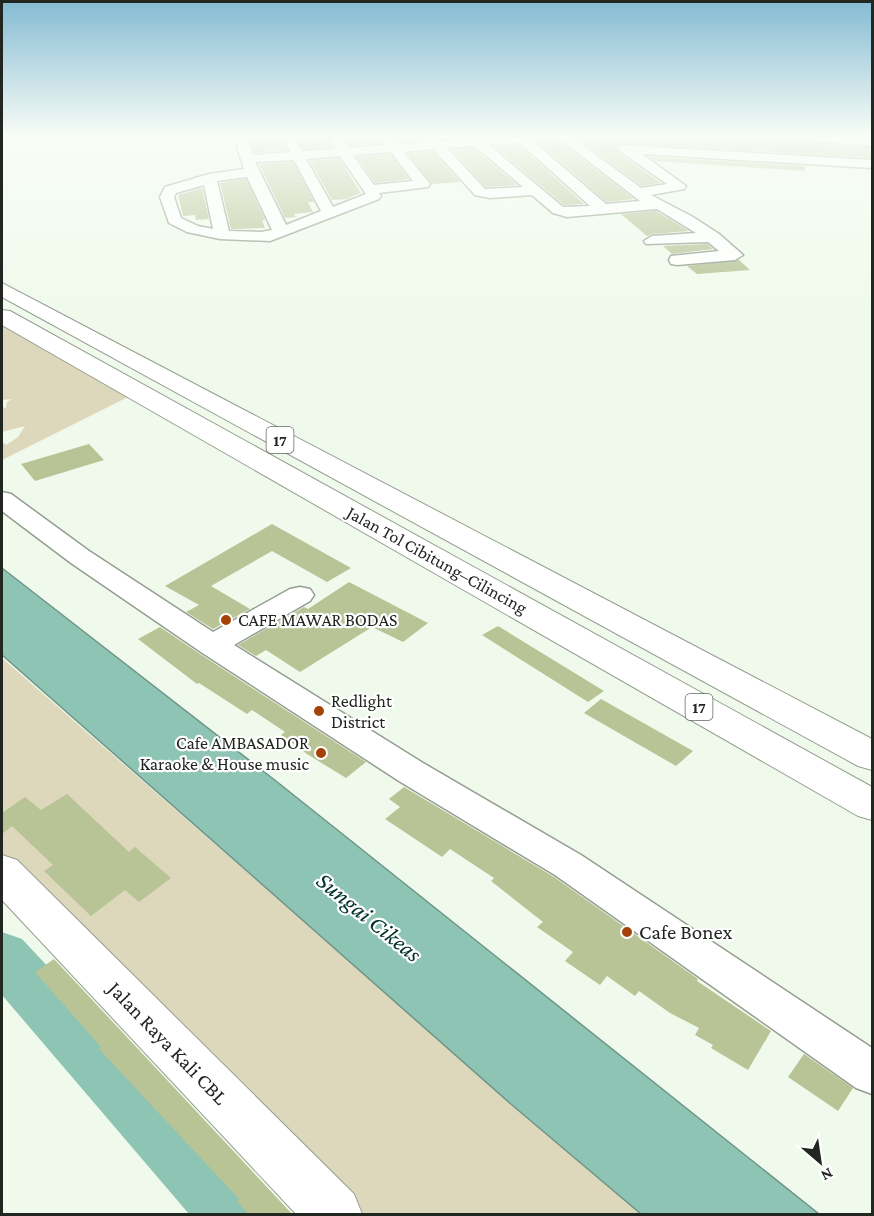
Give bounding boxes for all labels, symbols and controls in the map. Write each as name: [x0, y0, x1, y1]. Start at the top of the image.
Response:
road number: 17: [266, 427, 294, 453]
street label: Jalan Tol Cibitung–Cilincing: [342, 501, 531, 618]
place label: CAFE MAWAR BODAS: [238, 610, 397, 630]
marker: CAFE MAWAR BODAS: [219, 613, 233, 627]
place label: Redlight District: [331, 691, 393, 732]
road number: 17: [686, 694, 712, 720]
marker: Redlight District: [312, 704, 326, 718]
place label: Cafe AMBASADOR Karaoke & House music: [140, 733, 310, 774]
marker: Cafe AMBASADOR Karaoke & House music: [314, 746, 328, 760]
water label: Sungai Cikeas: [312, 866, 428, 967]
place label: Cafe Bonex: [639, 920, 732, 944]
marker: Cafe Bonex: [620, 925, 634, 939]
street label: Jalan Raya Kali CBL: [102, 975, 233, 1110]
north arrow: [790, 1132, 850, 1192]
text: N: [818, 1165, 836, 1185]

